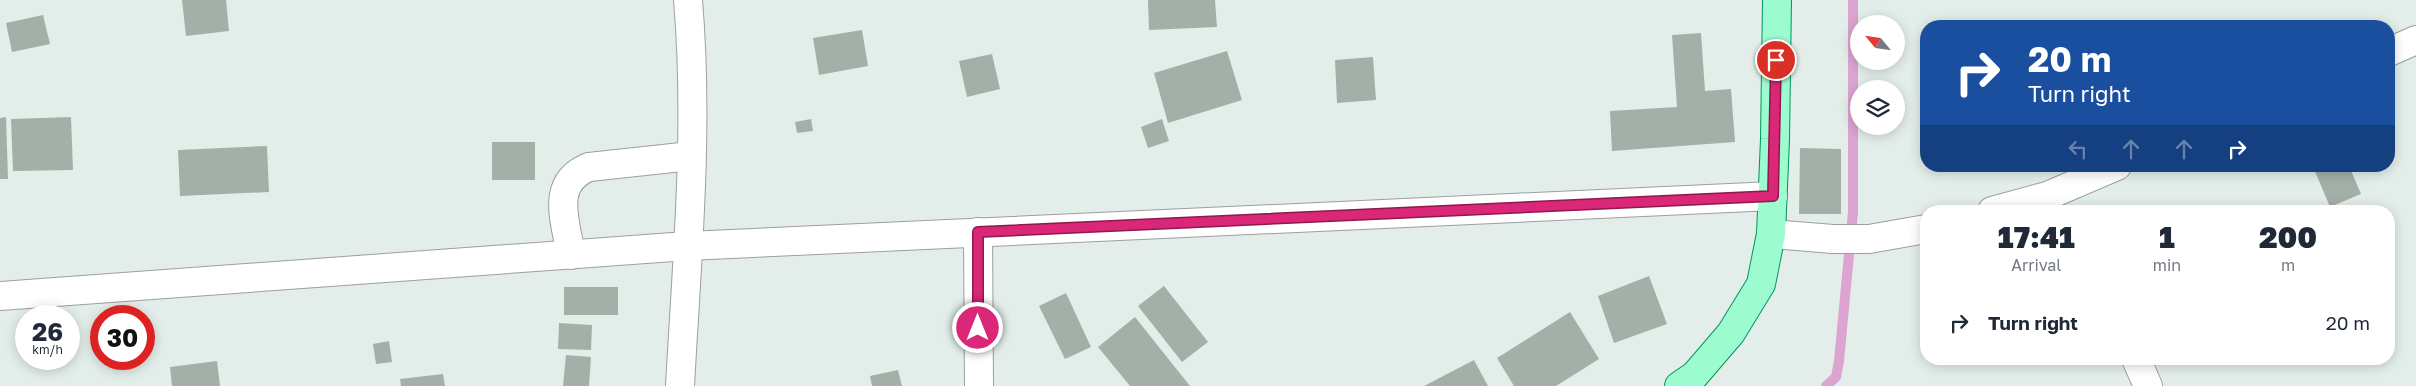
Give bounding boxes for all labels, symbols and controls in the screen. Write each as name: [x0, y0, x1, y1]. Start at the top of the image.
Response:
north arrow: [1850, 15, 1905, 70]
map controls: [1850, 15, 1905, 135]
text: 20 m: [2028, 38, 2111, 80]
pin: [1755, 39, 1797, 81]
icon: right: [1945, 40, 2010, 105]
icon: arrive: [1762, 46, 1790, 74]
button: layers: [1850, 80, 1905, 135]
text: Turn right: [2028, 80, 2131, 107]
icon: left: [2064, 135, 2092, 163]
icon: ahead: [2117, 135, 2145, 163]
icon: ahead: [2170, 135, 2198, 163]
icon: right: [2223, 135, 2251, 163]
text: 17:41: [1998, 219, 2075, 255]
text: 1: [2159, 219, 2175, 255]
text: 200: [2259, 219, 2317, 255]
text: Arrival: [2011, 255, 2061, 275]
text: min: [2153, 255, 2181, 275]
text: m: [2281, 255, 2295, 275]
position arrow: [951, 301, 1003, 353]
speed limit sign: 30: [90, 305, 155, 370]
icon: right: [1945, 309, 1973, 337]
text: Turn right: [1988, 311, 2078, 334]
text: 20 m: [2326, 311, 2370, 334]
text: 26: [32, 316, 63, 347]
text: km/h: [32, 342, 63, 357]

